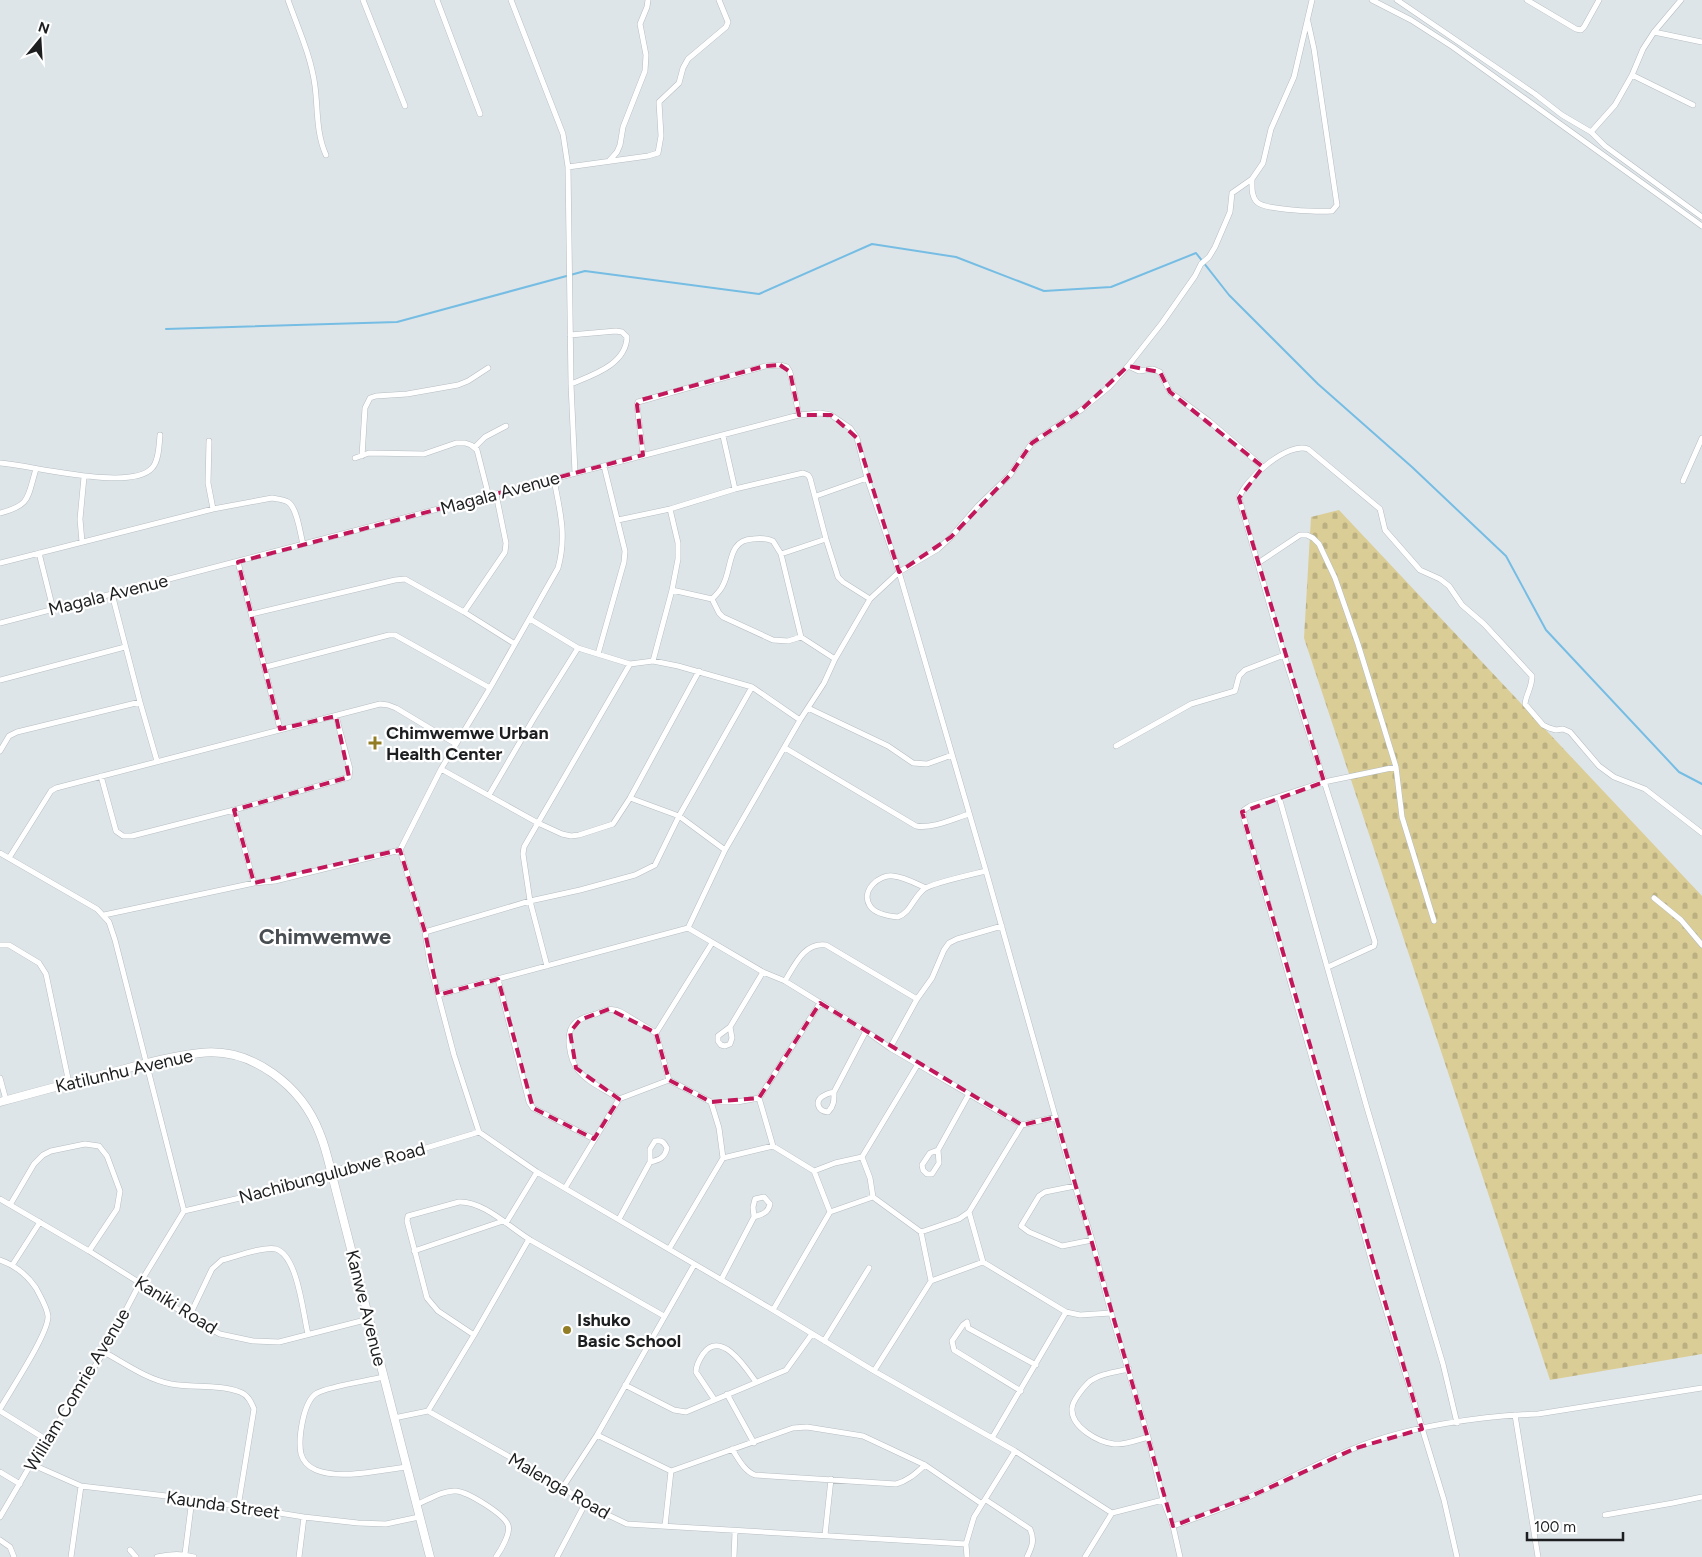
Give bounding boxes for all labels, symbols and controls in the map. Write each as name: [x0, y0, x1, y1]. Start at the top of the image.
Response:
north arrow: [15, 15, 65, 65]
text: N: [36, 18, 52, 38]
street label: Magala Avenue: [438, 466, 562, 519]
street label: Magala Avenue: [46, 569, 170, 621]
place label: Chimwemwe Urban Health Center: [386, 722, 549, 765]
marker: Chimwemwe Urban Health Center: [368, 736, 382, 750]
district label: Chimwemwe: [259, 923, 391, 950]
street label: Katilunhu Avenue: [53, 1044, 195, 1098]
street label: Nachibungulubwe Road: [236, 1137, 428, 1209]
street label: Kanwe Avenue: [341, 1248, 391, 1369]
street label: Kaniki Road: [131, 1271, 221, 1339]
street label: William Comrie Avenue: [20, 1304, 135, 1476]
place label: Ishuko Basic School: [577, 1309, 681, 1352]
marker: Ishuko Basic School: [561, 1324, 573, 1336]
street label: Malenga Road: [504, 1448, 614, 1524]
street label: Kaunda Street: [165, 1486, 282, 1524]
scale bar: [1527, 1510, 1623, 1542]
text: 100 m: [1534, 1518, 1576, 1536]

